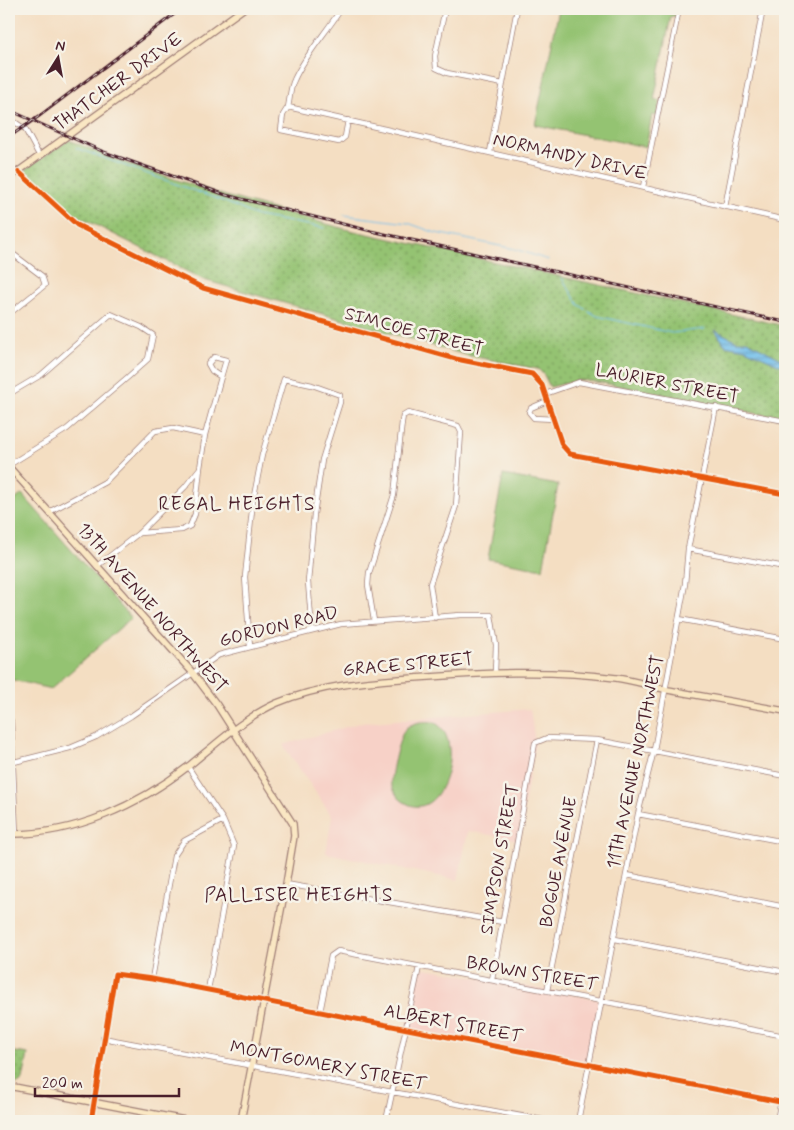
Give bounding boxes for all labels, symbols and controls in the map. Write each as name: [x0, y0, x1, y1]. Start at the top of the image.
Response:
street label: THATCHER DRIVE: [49, 27, 187, 137]
north arrow: [32, 32, 82, 82]
text: N: [54, 36, 67, 56]
street label: NORMANDY DRIVE: [491, 128, 650, 186]
street label: SIMCOE STREET: [342, 302, 486, 362]
street label: LAURIER STREET: [593, 358, 741, 410]
district label: REGAL HEIGHTS: [159, 492, 315, 517]
street label: 13TH AVENUE NORTHWEST: [71, 518, 233, 698]
street label: GORDON ROAD: [217, 601, 341, 653]
street label: GRACE STREET: [342, 647, 474, 683]
street label: 11TH AVENUE NORTHWEST: [602, 653, 670, 871]
street label: SIMPSON STREET: [475, 782, 525, 936]
street label: BOGUE AVENUE: [535, 795, 583, 929]
district label: PALLISER HEIGHTS: [204, 883, 394, 908]
street label: BROWN STREET: [465, 951, 600, 997]
street label: ALBERT STREET: [382, 999, 525, 1049]
street label: MONTGOMERY STREET: [228, 1035, 429, 1097]
scale bar: [35, 1065, 179, 1097]
text: 200 m: [42, 1074, 83, 1094]

